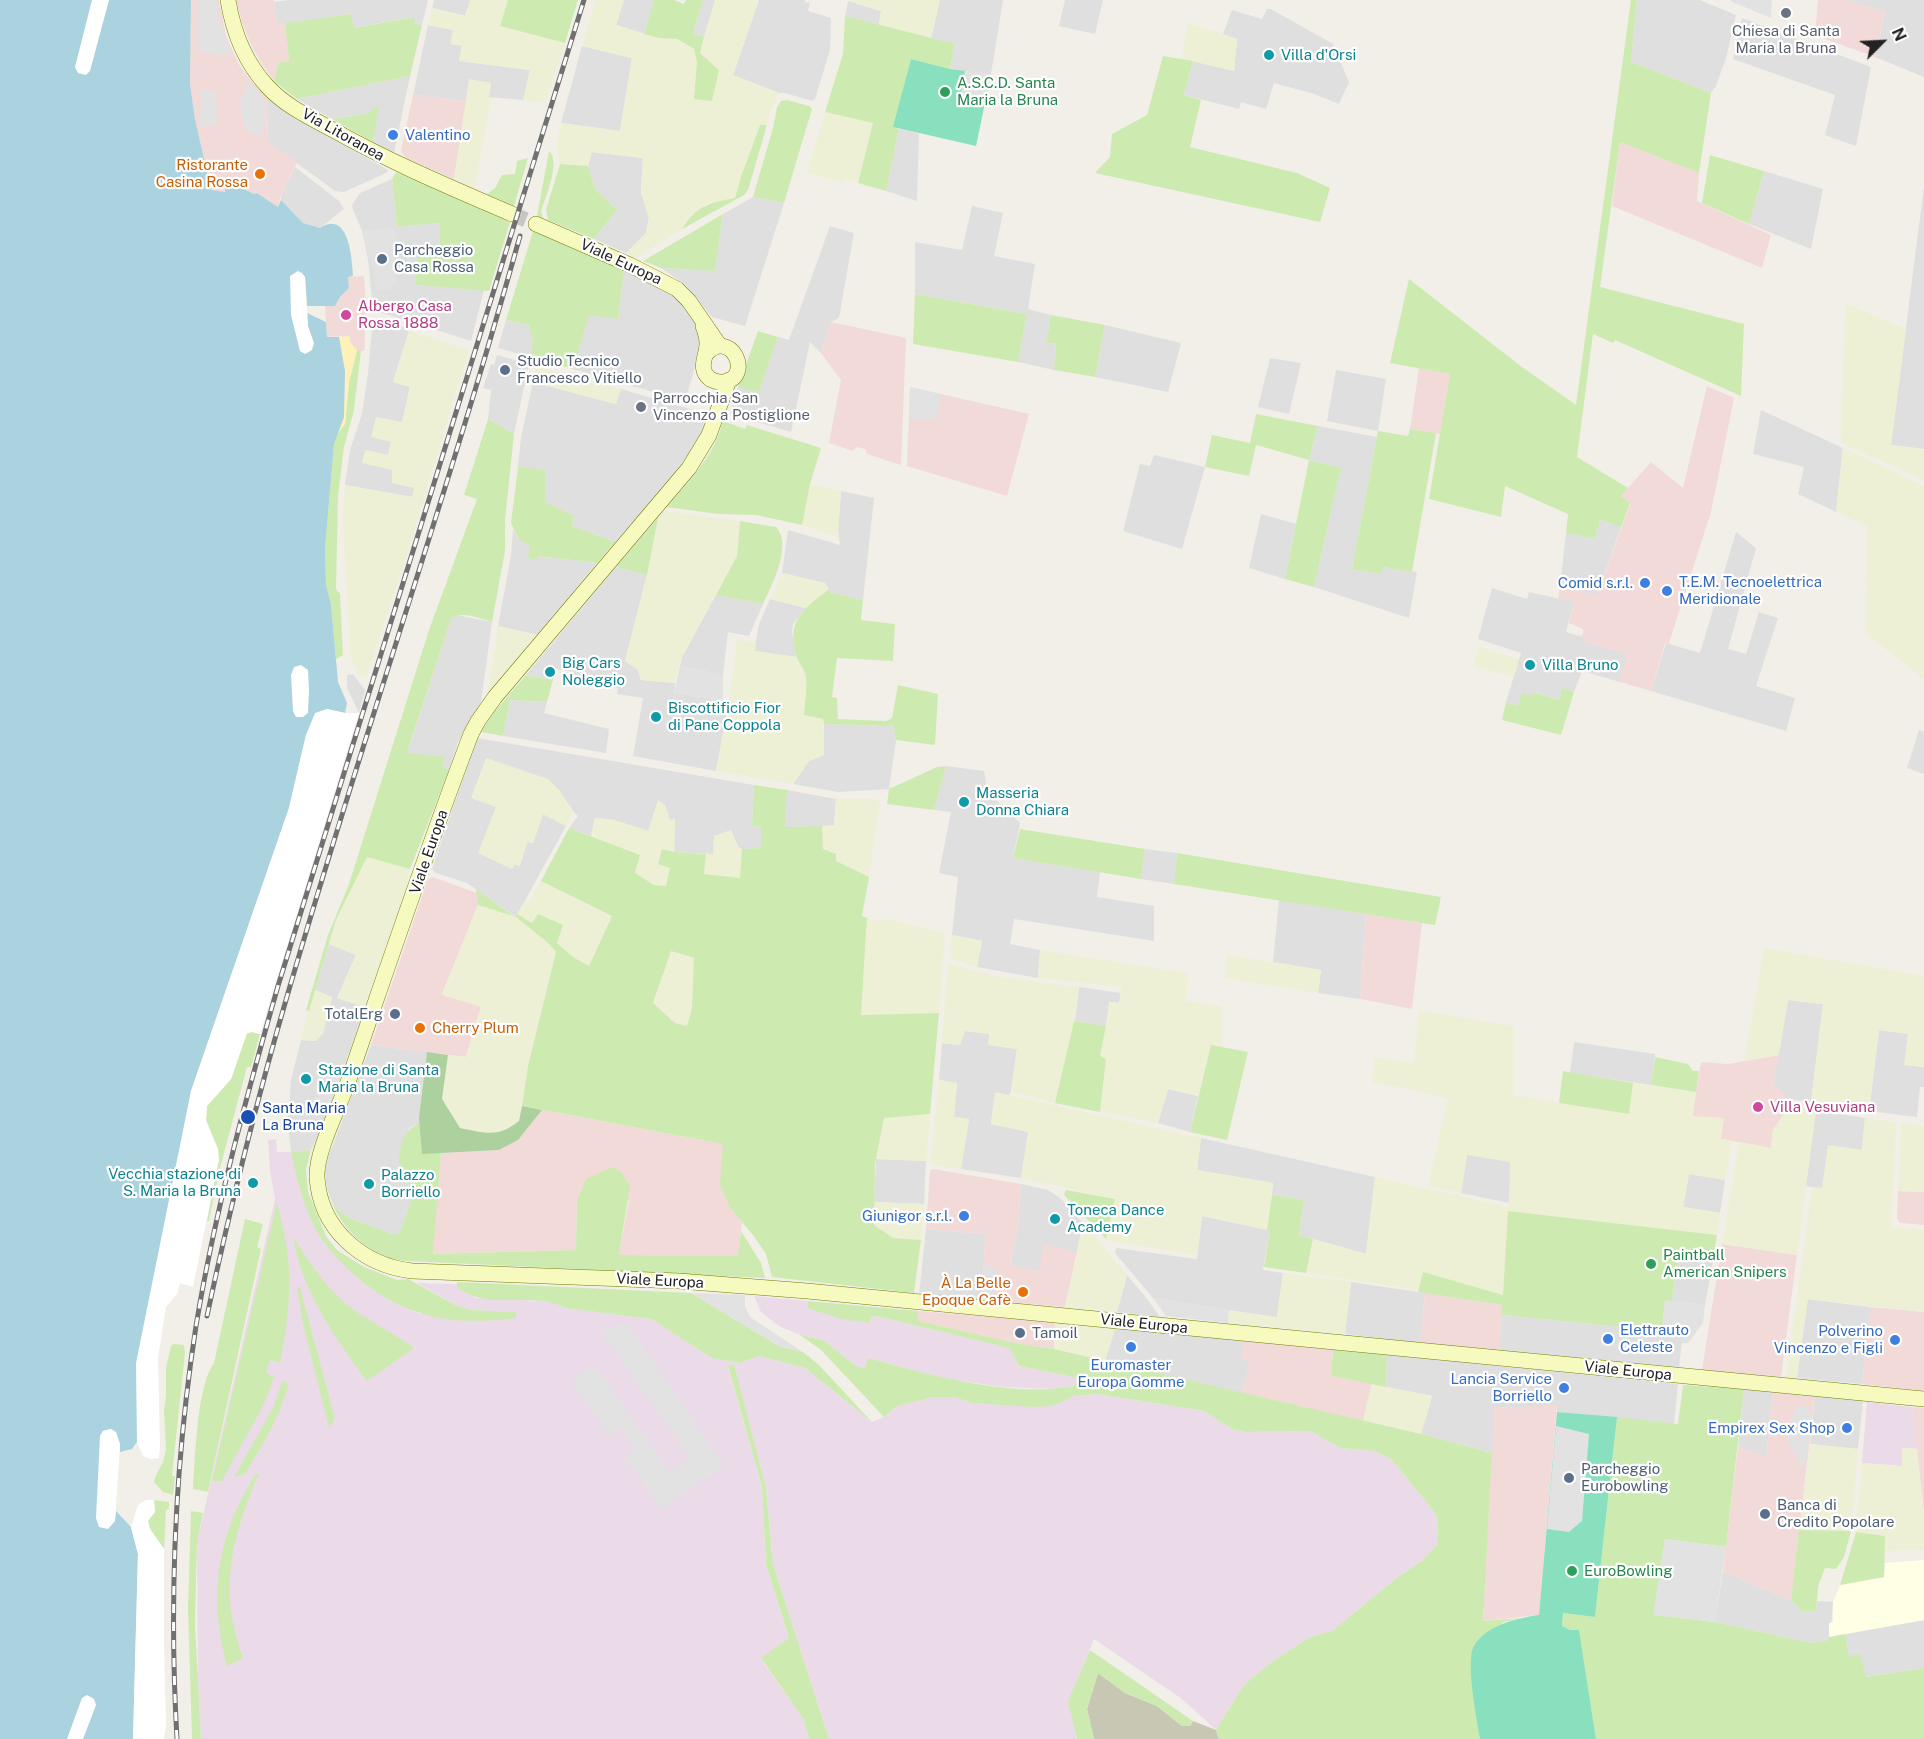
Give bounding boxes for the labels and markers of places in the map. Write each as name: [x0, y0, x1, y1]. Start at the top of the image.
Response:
marker: Chiesa di Santa Maria la Bruna: [1779, 6, 1793, 20]
place label: Chiesa di Santa Maria la Bruna: [1732, 22, 1840, 57]
place label: Villa d'Orsi: [1281, 46, 1356, 64]
marker: Villa d'Orsi: [1262, 48, 1276, 62]
place label: A.S.C.D. Santa Maria la Bruna: [957, 74, 1058, 109]
marker: A.S.C.D. Santa Maria la Bruna: [938, 85, 952, 99]
place label: Valentino: [405, 126, 471, 144]
marker: Valentino: [386, 128, 400, 142]
place label: Ristorante Casina Rossa: [156, 156, 248, 191]
marker: Ristorante Casina Rossa: [253, 167, 267, 181]
place label: Parcheggio Casa Rossa: [394, 241, 474, 276]
marker: Parcheggio Casa Rossa: [375, 252, 389, 266]
place label: Albergo Casa Rossa 1888: [358, 297, 452, 332]
marker: Albergo Casa Rossa 1888: [339, 308, 353, 322]
place label: Studio Tecnico Francesco Vitiello: [517, 352, 642, 387]
marker: Studio Tecnico Francesco Vitiello: [498, 363, 512, 377]
place label: Parrocchia San Vincenzo a Postiglione: [653, 389, 810, 424]
marker: Parrocchia San Vincenzo a Postiglione: [634, 400, 648, 414]
place label: T.E.M. Tecnoelettrica Meridionale: [1679, 573, 1822, 608]
place label: Comid s.r.l.: [1558, 574, 1633, 592]
marker: Comid s.r.l.: [1638, 576, 1652, 590]
marker: T.E.M. Tecnoelettrica Meridionale: [1660, 584, 1674, 598]
place label: Big Cars Noleggio: [562, 654, 625, 689]
place label: Villa Bruno: [1542, 656, 1618, 674]
marker: Villa Bruno: [1523, 658, 1537, 672]
marker: Big Cars Noleggio: [543, 665, 557, 679]
place label: Biscottificio Fior di Pane Coppola: [668, 699, 781, 734]
marker: Biscottificio Fior di Pane Coppola: [649, 710, 663, 724]
place label: Masseria Donna Chiara: [976, 784, 1069, 819]
marker: Masseria Donna Chiara: [957, 795, 971, 809]
place label: TotalErg: [324, 1005, 383, 1023]
marker: TotalErg: [388, 1007, 402, 1021]
place label: Cherry Plum: [432, 1019, 519, 1037]
marker: Cherry Plum: [413, 1021, 427, 1035]
place label: Stazione di Santa Maria la Bruna: [318, 1061, 439, 1096]
marker: Stazione di Santa Maria la Bruna: [299, 1072, 313, 1086]
place label: Villa Vesuviana: [1770, 1098, 1875, 1116]
place label: Santa Maria La Bruna: [262, 1099, 346, 1134]
marker: Villa Vesuviana: [1751, 1100, 1765, 1114]
marker: Santa Maria La Bruna: [239, 1108, 257, 1126]
place label: Vecchia stazione di S. Maria la Bruna: [108, 1165, 241, 1200]
place label: Palazzo Borriello: [381, 1166, 441, 1201]
marker: Vecchia stazione di S. Maria la Bruna: [246, 1176, 260, 1190]
marker: Palazzo Borriello: [362, 1177, 376, 1191]
place label: Toneca Dance Academy: [1067, 1201, 1164, 1236]
place label: Giunigor s.r.l.: [862, 1207, 952, 1225]
marker: Giunigor s.r.l.: [957, 1209, 971, 1223]
marker: Toneca Dance Academy: [1048, 1212, 1062, 1226]
place label: Paintball American Snipers: [1663, 1246, 1787, 1281]
marker: Paintball American Snipers: [1644, 1257, 1658, 1271]
place label: À La Belle Epoque Cafè: [922, 1274, 1011, 1309]
marker: À La Belle Epoque Cafè: [1016, 1285, 1030, 1299]
place label: Elettrauto Celeste: [1620, 1321, 1689, 1356]
place label: Polverino Vincenzo e Figli: [1774, 1322, 1883, 1357]
place label: Tamoil: [1032, 1324, 1078, 1342]
marker: Tamoil: [1013, 1326, 1027, 1340]
marker: Elettrauto Celeste: [1601, 1332, 1615, 1346]
marker: Polverino Vincenzo e Figli: [1888, 1333, 1902, 1347]
marker: Euromaster Europa Gomme: [1124, 1340, 1138, 1354]
place label: Euromaster Europa Gomme: [1078, 1356, 1184, 1391]
place label: Lancia Service Borriello: [1450, 1370, 1552, 1405]
marker: Lancia Service Borriello: [1557, 1381, 1571, 1395]
place label: Empirex Sex Shop: [1708, 1419, 1835, 1437]
marker: Empirex Sex Shop: [1840, 1421, 1854, 1435]
place label: Parcheggio Eurobowling: [1581, 1460, 1669, 1495]
marker: Parcheggio Eurobowling: [1562, 1471, 1576, 1485]
place label: Banca di Credito Popolare: [1777, 1496, 1894, 1531]
marker: Banca di Credito Popolare: [1758, 1507, 1772, 1521]
place label: EuroBowling: [1584, 1562, 1673, 1580]
marker: EuroBowling: [1565, 1564, 1579, 1578]

